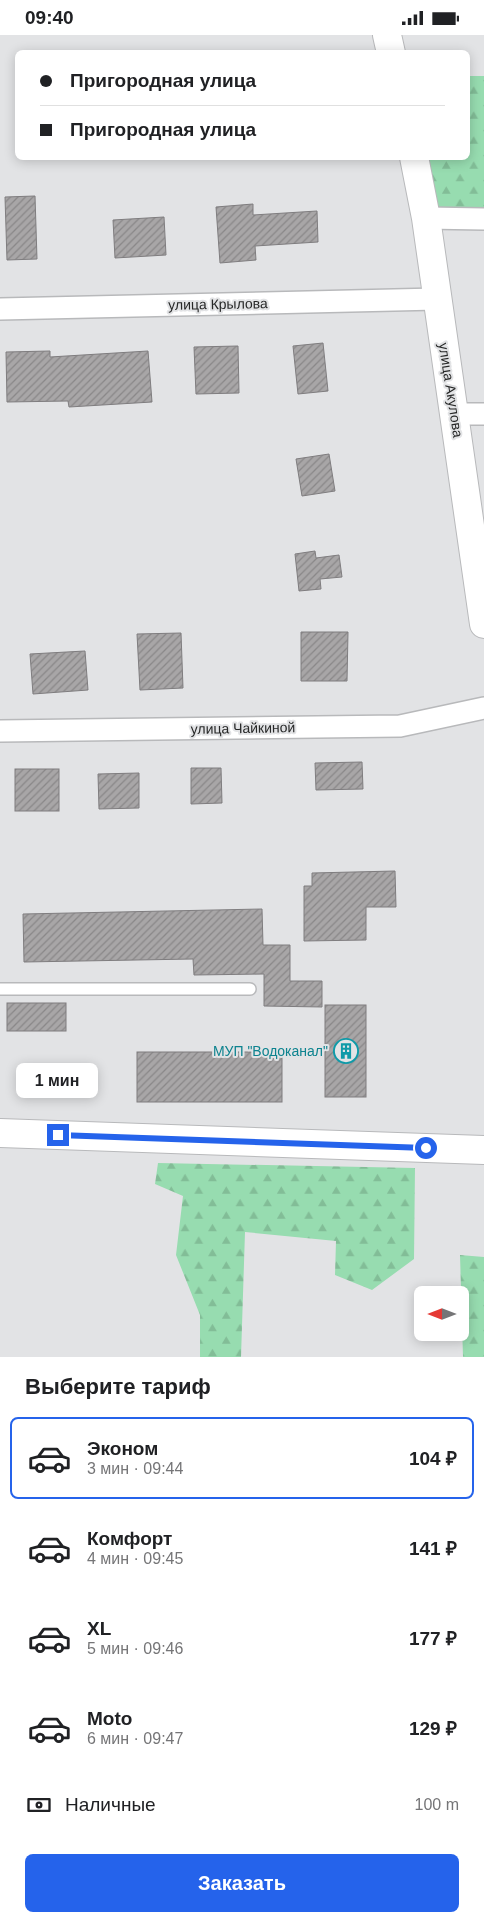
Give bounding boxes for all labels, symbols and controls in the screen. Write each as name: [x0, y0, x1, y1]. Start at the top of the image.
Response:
text: 09:40: [25, 7, 74, 28]
text: Пригородная улица: [70, 70, 256, 91]
text: Пригородная улица: [70, 119, 256, 140]
street label: улица Крылова: [168, 295, 268, 313]
street label: улица Акулова: [436, 341, 466, 439]
street label: улица Чайкиной: [191, 719, 295, 737]
building icon: МУП "Водоканал": [333, 1038, 359, 1064]
place label: МУП "Водоканал": [213, 1043, 328, 1059]
callout: 1 мин: [17, 1063, 99, 1097]
text: 1 мин: [35, 1072, 79, 1089]
route end: [47, 1124, 69, 1146]
route start: [415, 1137, 437, 1159]
north arrow: [414, 1286, 469, 1341]
map controls: [414, 1286, 469, 1341]
text: Выберите тариф: [25, 1374, 211, 1399]
icon: car: [27, 1436, 72, 1481]
text: Эконом: [87, 1438, 158, 1459]
text: 104 ₽: [409, 1448, 457, 1469]
text: 3 мин · 09:44: [87, 1460, 183, 1477]
icon: car: [27, 1526, 72, 1571]
text: Комфорт: [87, 1528, 172, 1549]
text: 141 ₽: [409, 1538, 457, 1559]
text: 4 мин · 09:45: [87, 1550, 183, 1567]
icon: car: [27, 1616, 72, 1661]
text: XL: [87, 1618, 111, 1639]
text: 177 ₽: [409, 1628, 457, 1649]
text: 5 мин · 09:46: [87, 1640, 183, 1657]
icon: car: [27, 1706, 72, 1751]
text: Moto: [87, 1708, 132, 1729]
text: 129 ₽: [409, 1718, 457, 1739]
text: 6 мин · 09:47: [87, 1730, 183, 1747]
icon: cash: [25, 1791, 53, 1819]
text: Наличные: [65, 1794, 156, 1815]
text: 100 m: [415, 1796, 459, 1813]
button: Заказать: [25, 1854, 459, 1912]

